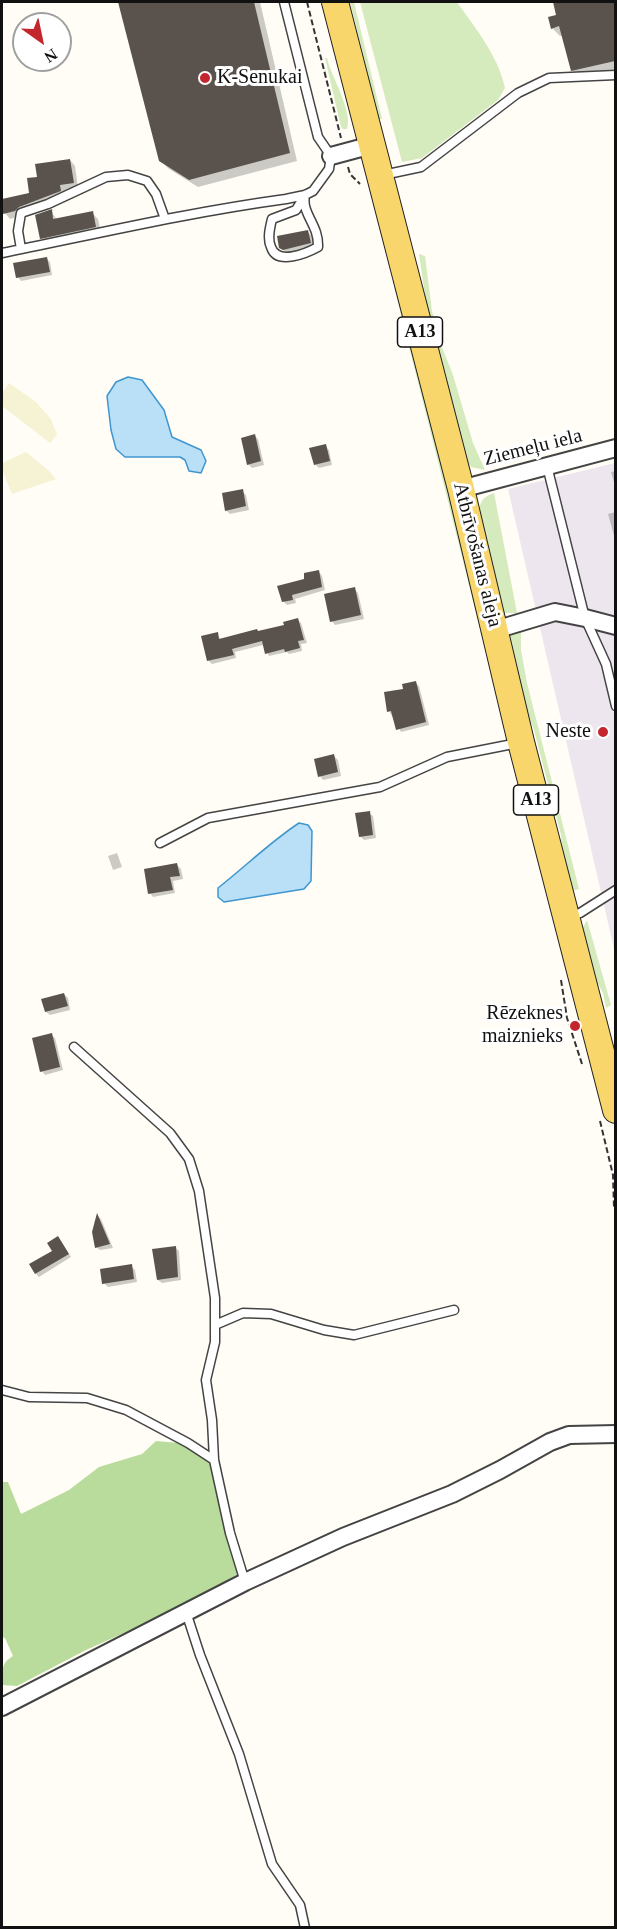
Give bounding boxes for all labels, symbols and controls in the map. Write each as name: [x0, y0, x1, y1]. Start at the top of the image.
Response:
north arrow: [12, 12, 72, 72]
text: N: [42, 46, 60, 66]
place label: K-Senukai: [217, 66, 303, 90]
marker: K-Senukai: [198, 71, 212, 85]
road number: A13: [398, 317, 442, 347]
street label: Ziemeļu iela: [481, 424, 585, 472]
street label: Atbrīvošanas aleja: [447, 480, 507, 630]
place label: Neste: [545, 720, 591, 744]
marker: Neste: [596, 725, 610, 739]
road number: A13: [514, 785, 558, 815]
place label: Rēzeknes maiznieks: [482, 1002, 563, 1049]
marker: Rēzeknes maiznieks: [568, 1019, 582, 1033]

